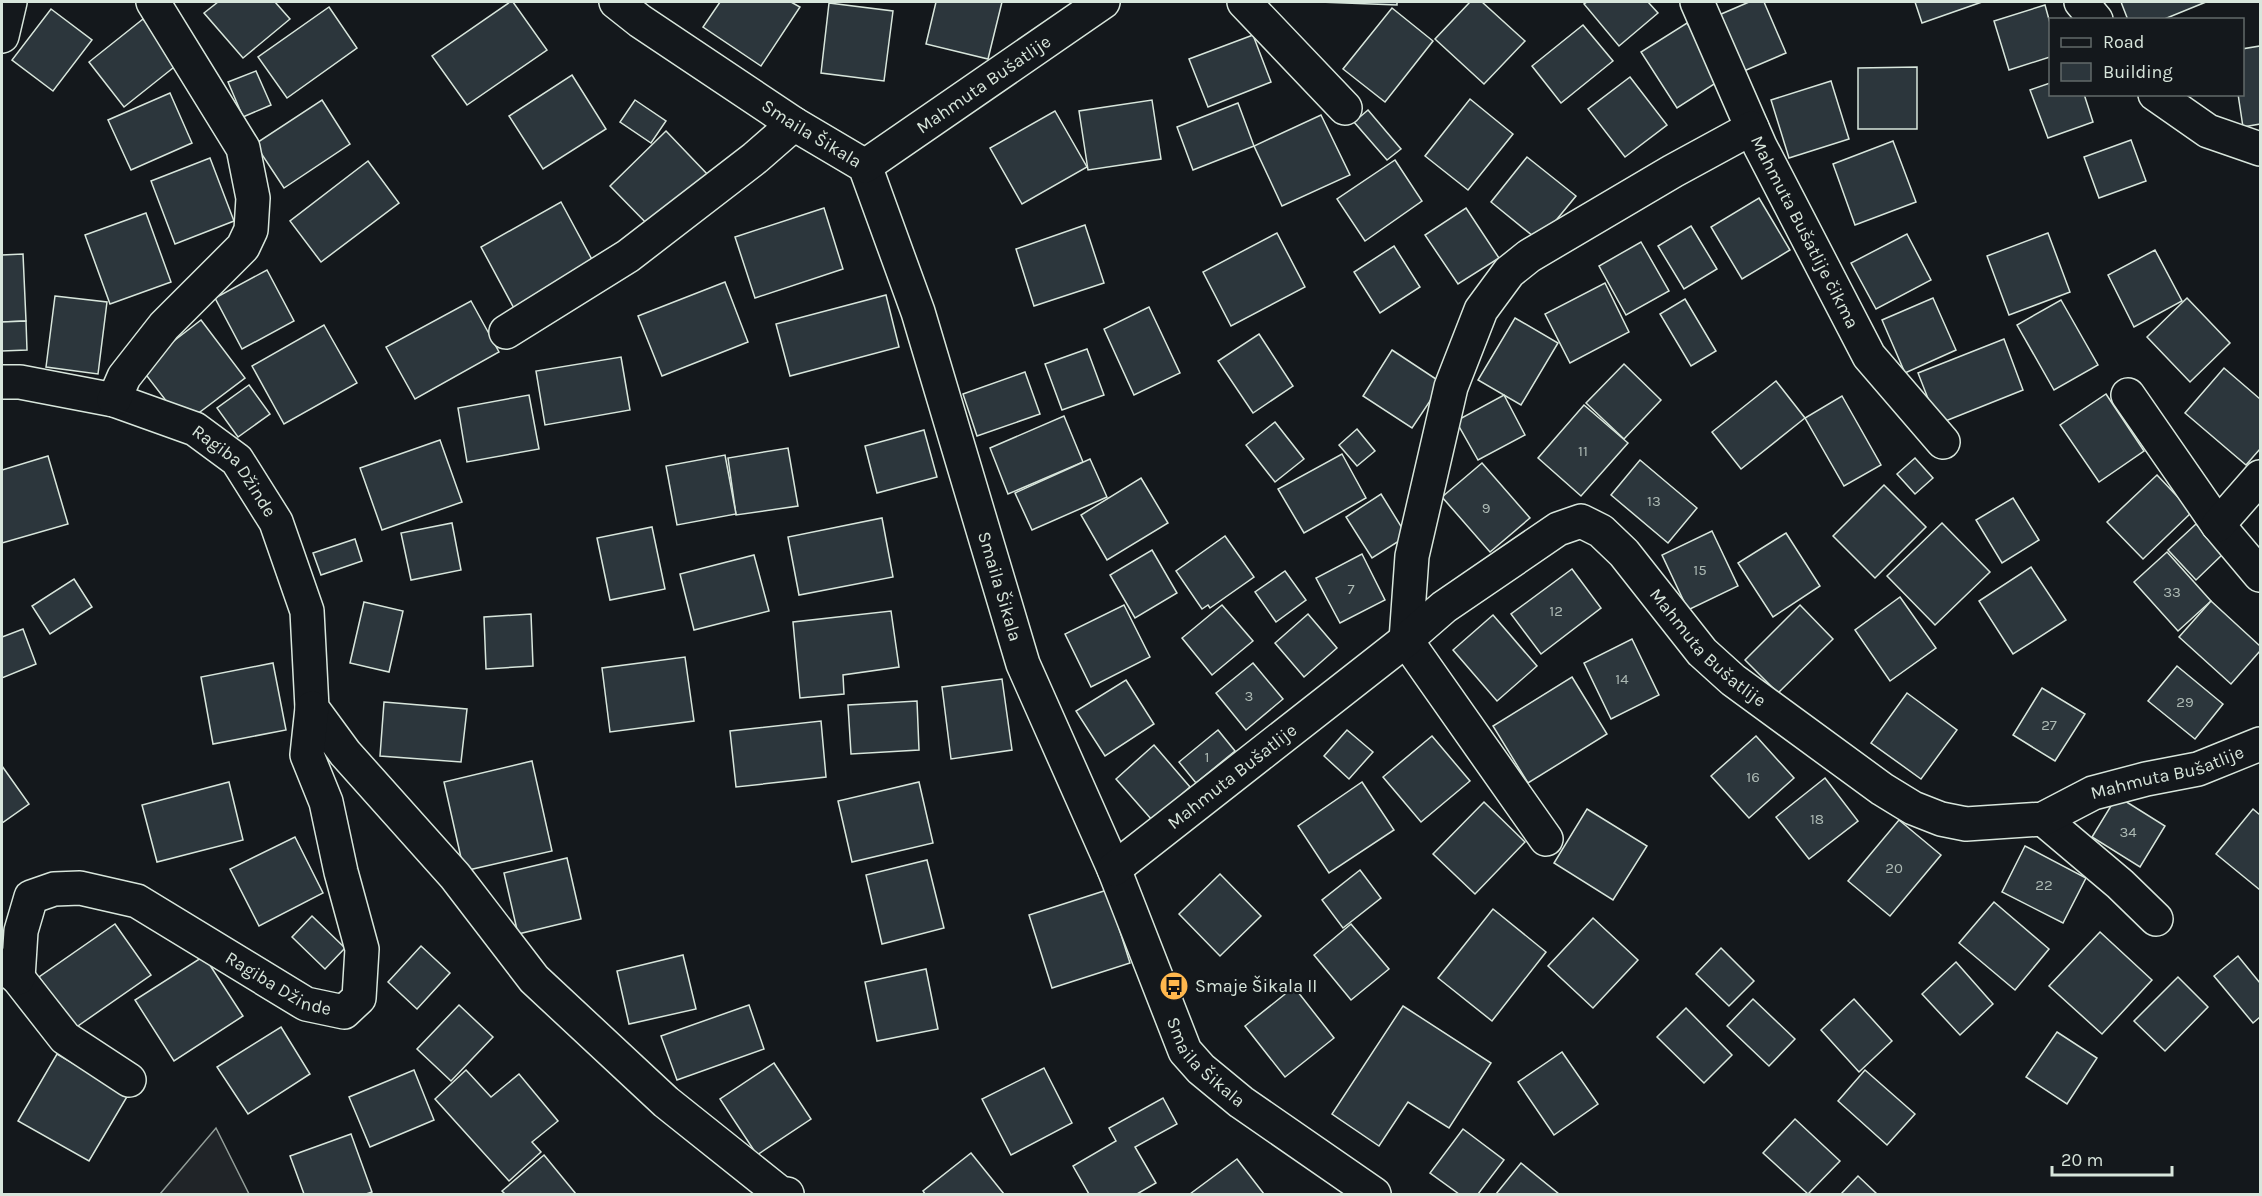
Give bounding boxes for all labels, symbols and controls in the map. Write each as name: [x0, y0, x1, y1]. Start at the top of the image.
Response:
legend: [2049, 18, 2244, 96]
street label: Mahmuta Bušatlije: [912, 30, 1055, 138]
text: Road: [2103, 31, 2144, 53]
text: Building: [2103, 61, 2173, 83]
street label: Smaila Šikala: [757, 94, 866, 173]
street label: Mahmuta Bušatlije čikma: [1746, 132, 1864, 332]
street label: Ragiba Džinde: [188, 420, 281, 521]
house number: 11: [1578, 442, 1588, 460]
house number: 13: [1647, 492, 1661, 510]
house number: 9: [1482, 499, 1490, 517]
street label: Smaila Šikala: [973, 529, 1027, 644]
house number: 15: [1693, 561, 1707, 579]
house number: 7: [1347, 580, 1355, 598]
house number: 33: [2163, 583, 2181, 601]
street label: Mahmuta Bušatlije: [1645, 584, 1770, 711]
house number: 12: [1549, 602, 1563, 620]
house number: 14: [1615, 670, 1629, 688]
house number: 3: [1245, 687, 1253, 705]
house number: 29: [2176, 693, 2194, 711]
house number: 27: [2041, 716, 2057, 734]
street label: Mahmuta Bušatlije: [1163, 719, 1301, 834]
street label: Mahmuta Bušatlije: [2088, 741, 2247, 804]
house number: 1: [1205, 748, 1209, 766]
house number: 16: [1746, 768, 1760, 786]
house number: 18: [1810, 810, 1824, 828]
house number: 34: [2119, 823, 2137, 841]
house number: 20: [1885, 859, 1903, 877]
house number: 22: [2035, 876, 2053, 894]
street label: Ragiba Džinde: [221, 947, 333, 1020]
bus stop icon: Smaje Šikala II: [1158, 970, 1190, 1002]
place label: Smaje Šikala II: [1195, 975, 1317, 997]
street label: Smaila Šikala: [1162, 1014, 1250, 1112]
scale bar: [2052, 1139, 2172, 1177]
text: 20 m: [2061, 1149, 2103, 1171]

